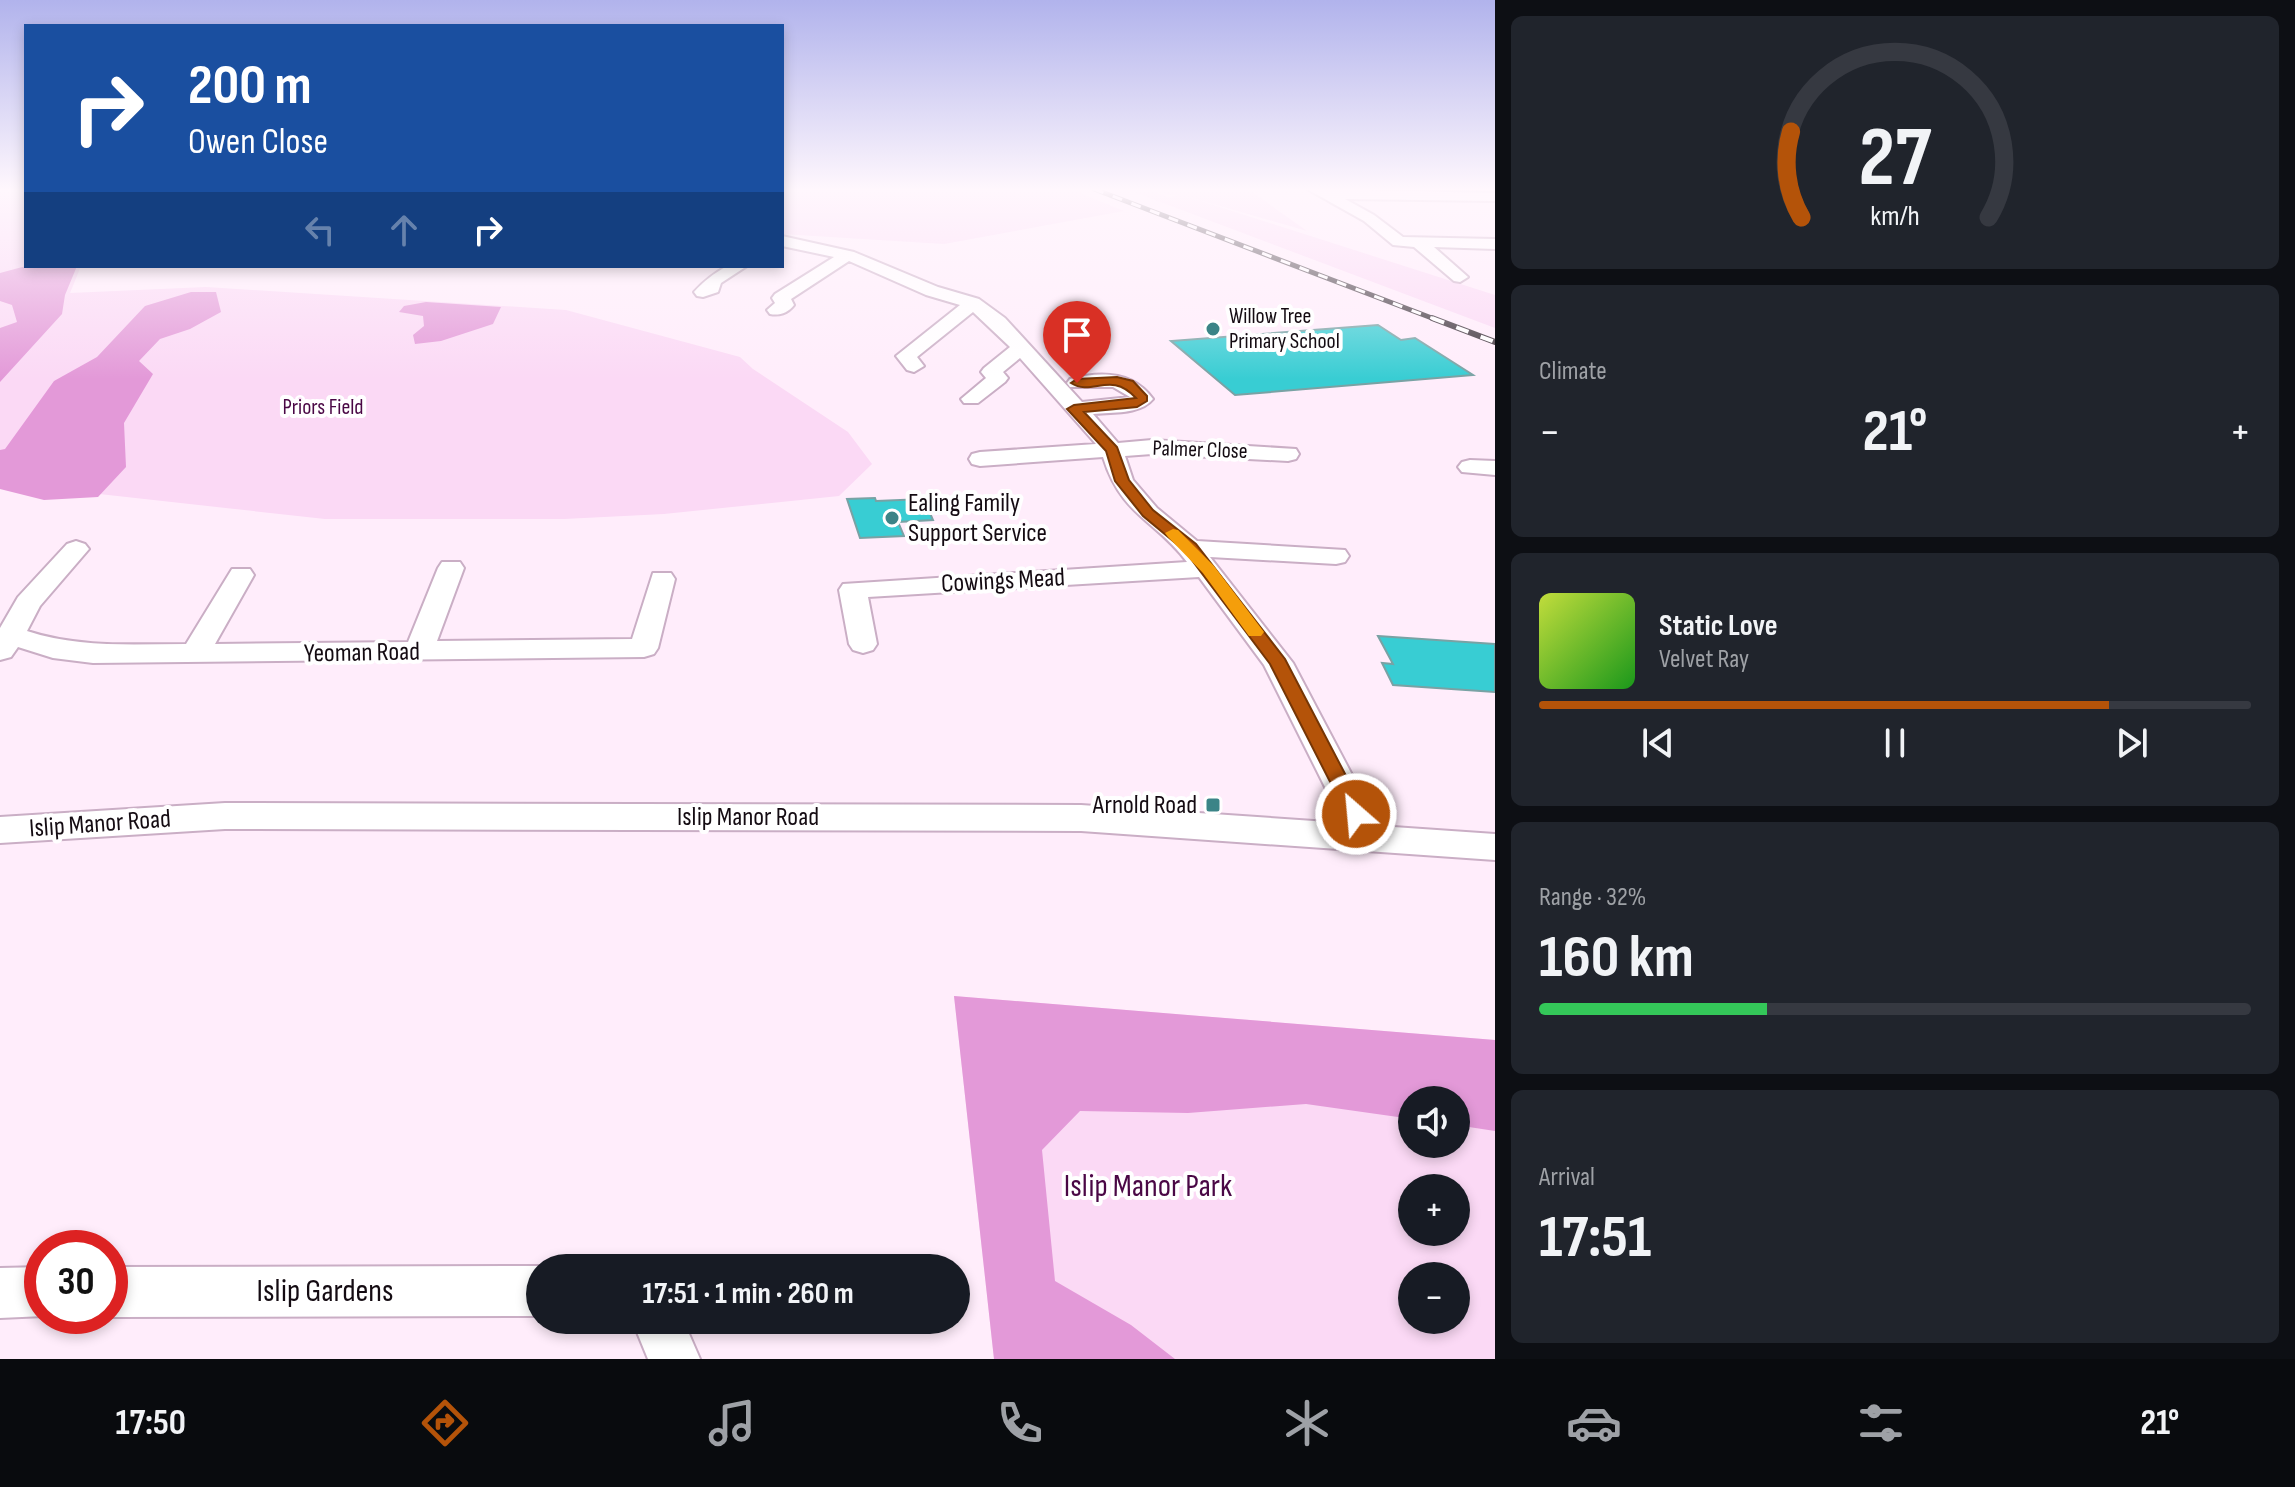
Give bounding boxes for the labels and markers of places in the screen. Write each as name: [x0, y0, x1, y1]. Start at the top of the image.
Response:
pin: [1043, 301, 1111, 383]
place label: Willow Tree Primary School: [1229, 303, 1340, 355]
marker: Willow Tree Primary School: [1204, 320, 1222, 338]
place label: Ealing Family Support Service: [908, 488, 1047, 549]
marker: Ealing Family Support Service: [883, 509, 901, 527]
place label: Arnold Road: [1092, 790, 1197, 821]
marker: Arnold Road: [1204, 796, 1222, 814]

